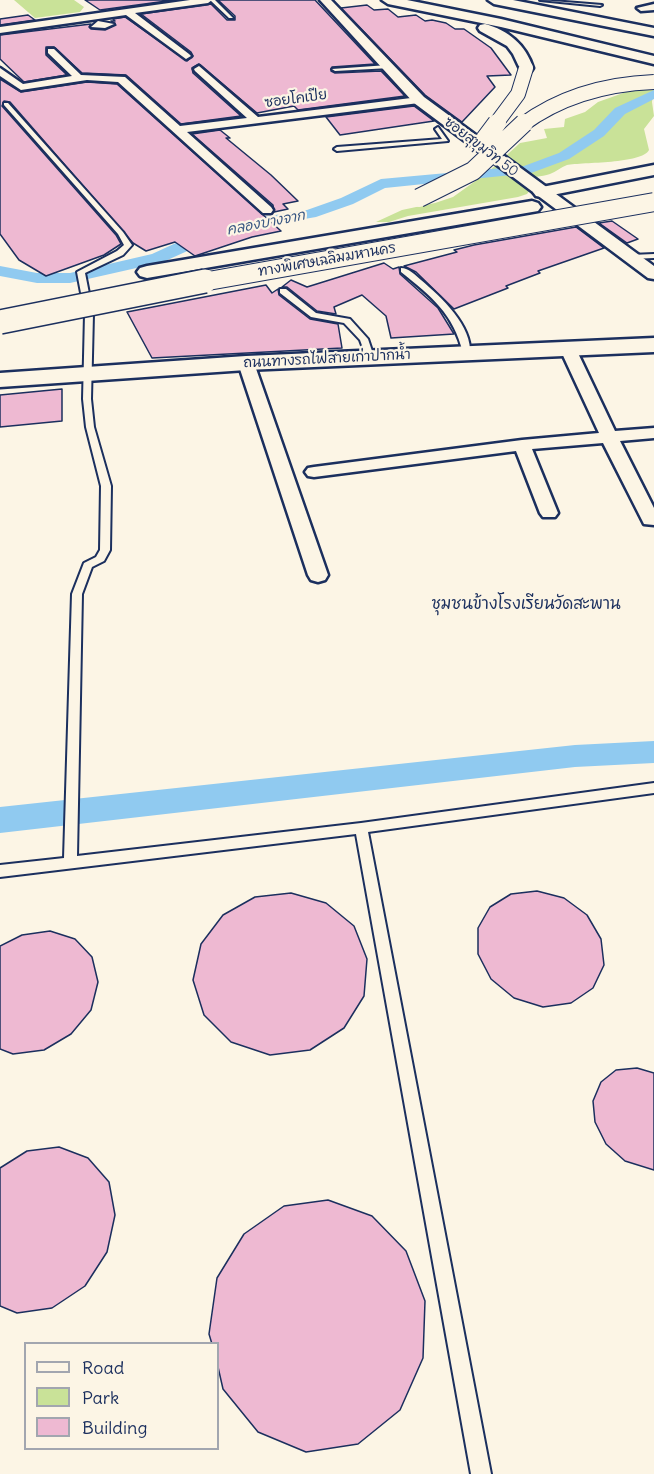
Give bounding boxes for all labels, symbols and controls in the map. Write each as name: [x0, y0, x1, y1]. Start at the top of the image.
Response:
street label: ซอยโคเปีย: [264, 86, 328, 112]
street label: ซอยสุขุมวิท 50: [441, 114, 521, 180]
water label: คลองบางจาก: [225, 207, 307, 239]
street label: ทางพิเศษเฉลิมมหานคร: [257, 240, 397, 280]
street label: ถนนทางรถไฟสายเก่าปากน้ำ: [243, 346, 411, 372]
district label: ชุมชนข้างโรงเรียนวัดสะพาน: [431, 594, 621, 614]
legend: [24, 1342, 219, 1450]
text: Road: [82, 1356, 124, 1379]
text: Park: [82, 1386, 119, 1409]
text: Building: [82, 1416, 147, 1439]

